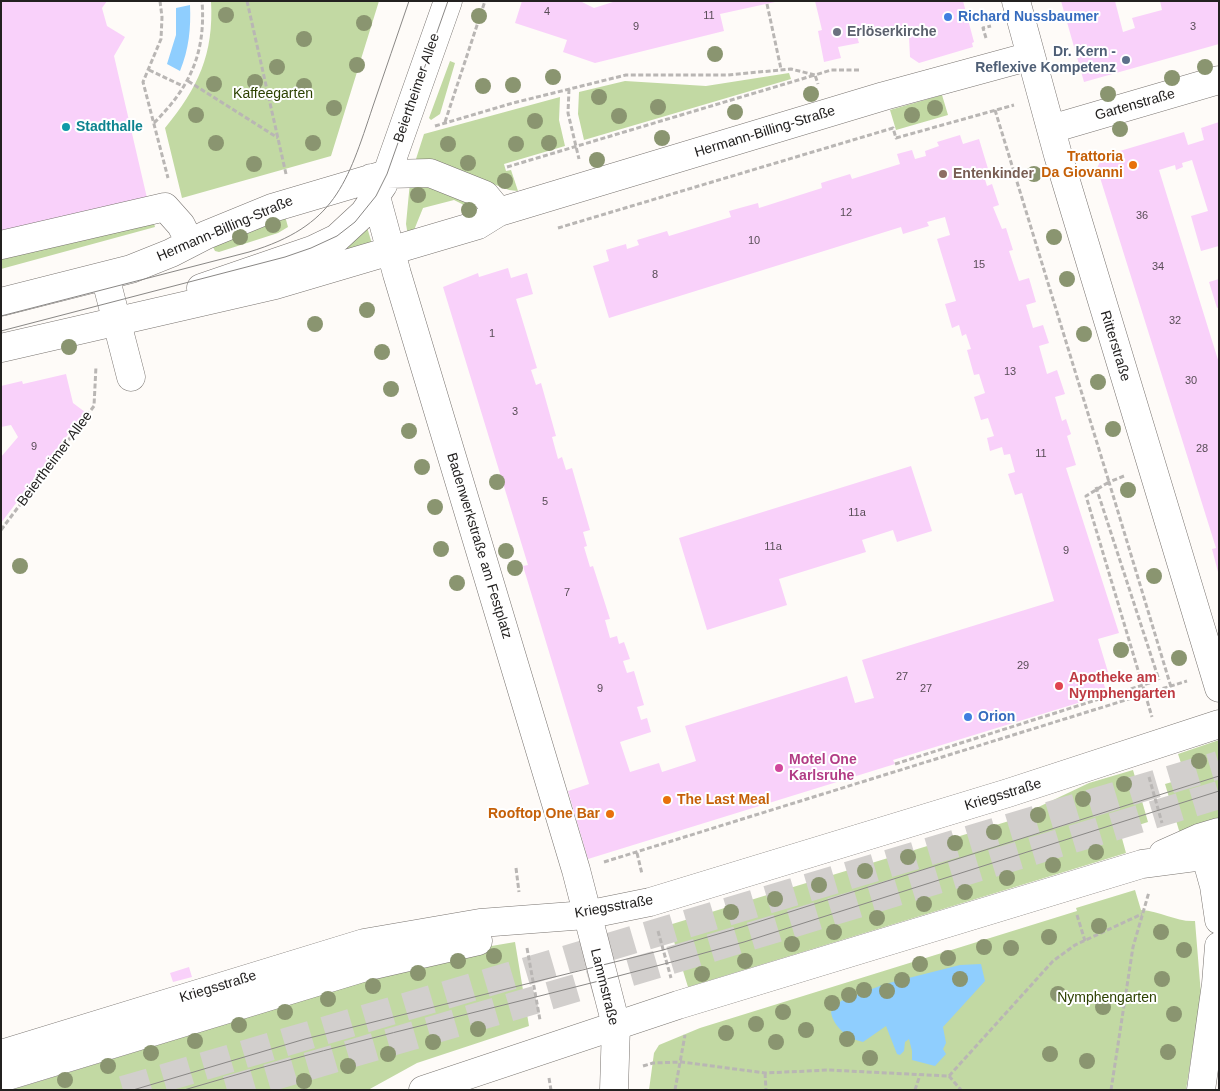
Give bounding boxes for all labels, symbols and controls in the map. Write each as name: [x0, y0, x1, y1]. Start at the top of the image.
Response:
house number: 4: [544, 5, 550, 19]
house number: 11: [703, 9, 715, 23]
place label: Richard Nussbaumer: [958, 9, 1099, 25]
marker: Richard Nussbaumer: [942, 11, 954, 23]
house number: 9: [633, 20, 639, 34]
house number: 3: [1190, 20, 1196, 34]
place label: Erlöserkirche: [847, 24, 936, 40]
marker: Erlöserkirche: [831, 26, 843, 38]
street label: Beiertheimer Allee: [390, 31, 444, 145]
place label: Dr. Kern - Reflexive Kompetenz: [975, 44, 1116, 76]
marker: Dr. Kern - Reflexive Kompetenz: [1120, 54, 1132, 66]
park label: Kaffeegarten: [233, 86, 313, 102]
street label: Gartenstraße: [1093, 86, 1177, 124]
street label: Hermann-Billing-Straße: [693, 103, 837, 161]
place label: Stadthalle: [76, 119, 143, 135]
marker: Stadthalle: [60, 121, 72, 133]
place label: Trattoria Da Giovanni: [1041, 149, 1123, 182]
marker: Trattoria Da Giovanni: [1127, 159, 1139, 171]
place label: Entenkinder: [953, 166, 1034, 182]
marker: Entenkinder: [937, 168, 949, 180]
street label: Hermann-Billing-Straße: [154, 193, 296, 265]
house number: 12: [840, 206, 852, 220]
house number: 36: [1136, 209, 1148, 223]
house number: 10: [748, 234, 760, 248]
house number: 15: [973, 258, 985, 272]
house number: 34: [1152, 260, 1164, 274]
house number: 8: [652, 268, 658, 282]
street label: Ritterstraße: [1096, 309, 1134, 383]
house number: 32: [1169, 314, 1181, 328]
house number: 1: [489, 327, 495, 341]
house number: 13: [1004, 365, 1016, 379]
house number: 30: [1185, 374, 1197, 388]
house number: 3: [512, 405, 518, 419]
street label: Beiertheimer Allee: [14, 408, 96, 510]
house number: 9: [31, 440, 37, 454]
house number: 28: [1196, 442, 1208, 456]
house number: 11: [1035, 447, 1047, 461]
street label: Badenwerkstraße am Festplatz: [443, 451, 515, 641]
house number: 5: [542, 495, 548, 509]
house number: 11a: [848, 506, 866, 520]
house number: 11a: [764, 540, 782, 554]
house number: 9: [1063, 544, 1069, 558]
house number: 7: [564, 586, 570, 600]
house number: 29: [1017, 659, 1029, 673]
house number: 27: [896, 670, 908, 684]
place label: Apotheke am Nymphengarten: [1069, 670, 1176, 702]
marker: Apotheke am Nymphengarten: [1053, 680, 1065, 692]
house number: 9: [597, 682, 603, 696]
house number: 27: [920, 682, 932, 696]
place label: Orion: [978, 709, 1015, 725]
marker: Orion: [962, 711, 974, 723]
place label: Motel One Karlsruhe: [789, 752, 857, 784]
marker: Motel One Karlsruhe: [773, 762, 785, 774]
street label: Kriegsstraße: [963, 775, 1043, 815]
place label: The Last Meal: [677, 792, 770, 808]
marker: The Last Meal: [661, 794, 673, 806]
place label: Rooftop One Bar: [488, 806, 600, 822]
marker: Rooftop One Bar: [604, 808, 616, 820]
street label: Kriegsstraße: [573, 892, 655, 922]
street label: Lammstraße: [586, 947, 622, 1027]
street label: Kriegsstraße: [178, 967, 258, 1007]
park label: Nymphengarten: [1057, 990, 1157, 1006]

